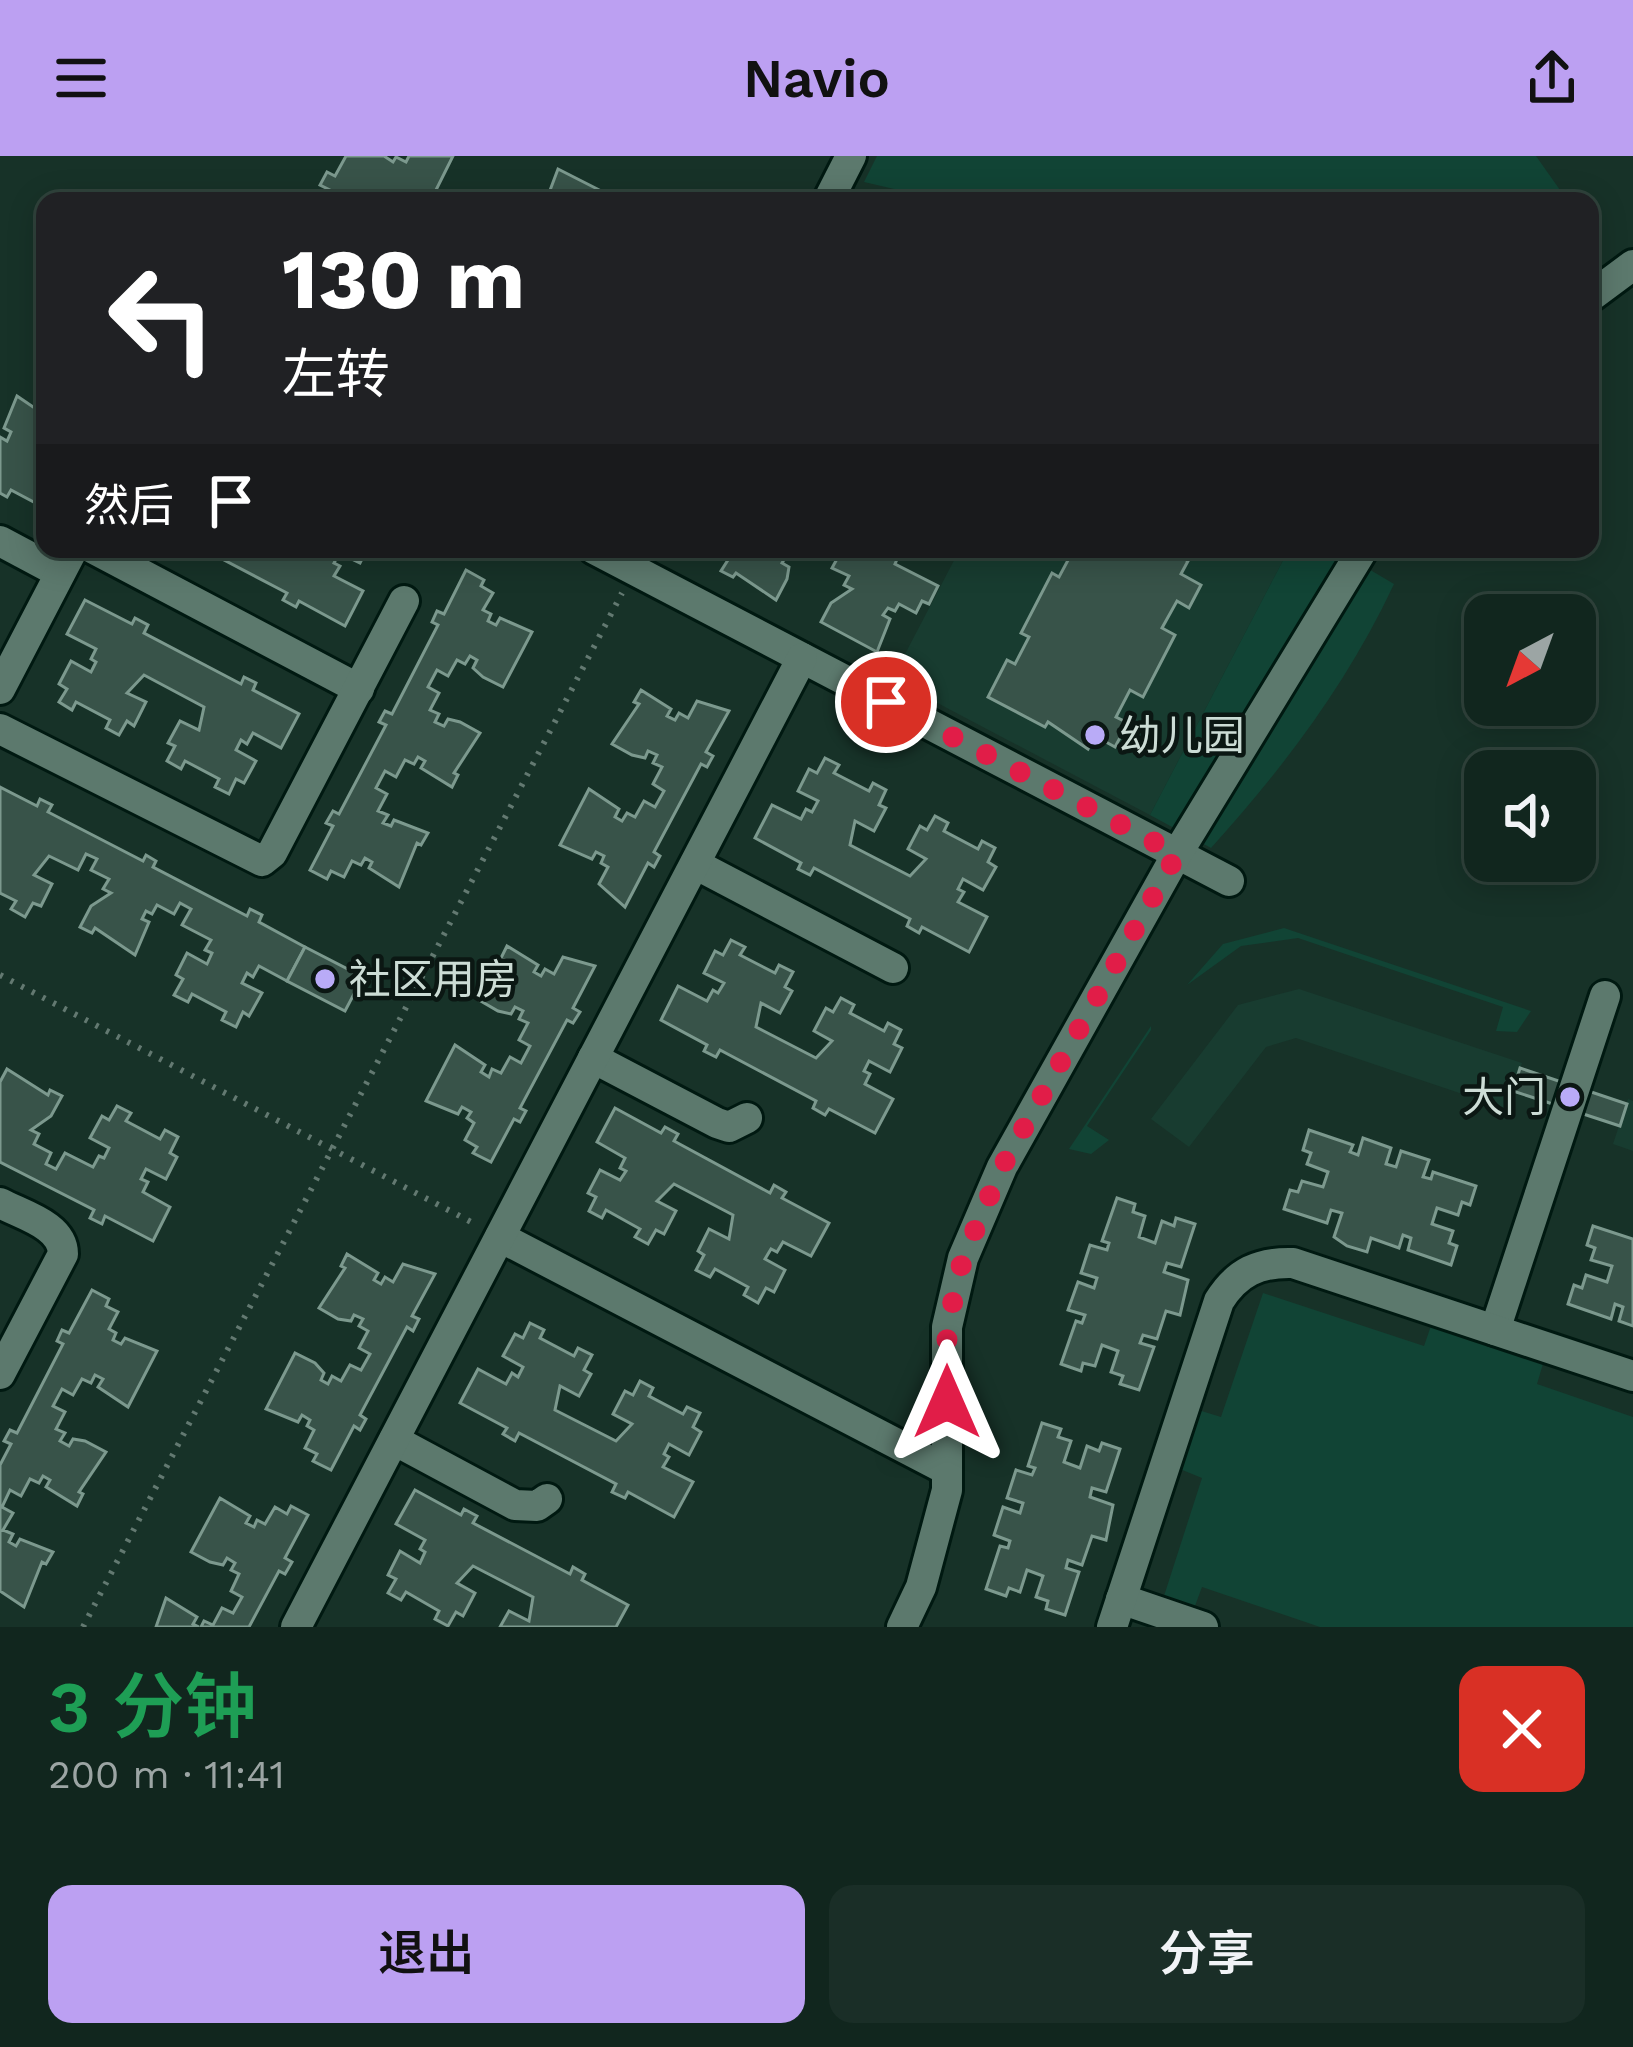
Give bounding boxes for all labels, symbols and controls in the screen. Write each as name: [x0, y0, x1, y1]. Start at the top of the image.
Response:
icon: menu: [48, 45, 114, 111]
icon: share: [1519, 45, 1585, 111]
text: Navio: [743, 47, 890, 110]
text: 130 m: [282, 230, 525, 328]
icon: left: [84, 240, 240, 396]
text: 左转: [282, 343, 390, 406]
icon: arrive: [198, 468, 264, 534]
text: 然后: [84, 479, 174, 532]
north arrow: [1464, 594, 1596, 726]
map controls: [1464, 594, 1596, 882]
pin: [835, 651, 937, 753]
icon: arrive: [853, 669, 919, 735]
place label: 幼儿园: [1119, 711, 1245, 760]
marker: 幼儿园: [1082, 722, 1108, 748]
button: sound: [1464, 750, 1596, 882]
place label: 社区用房: [349, 955, 517, 1004]
marker: 社区用房: [312, 966, 338, 992]
place label: 大门: [1462, 1073, 1546, 1122]
marker: 大门: [1557, 1084, 1583, 1110]
position arrow: [884, 1339, 1010, 1465]
text: 3 分钟: [48, 1665, 256, 1749]
button: close: [1459, 1666, 1585, 1792]
text: 200 m · 11:41: [48, 1752, 285, 1797]
button: 退出: [48, 1885, 805, 2023]
button: 分享: [829, 1885, 1585, 2023]

